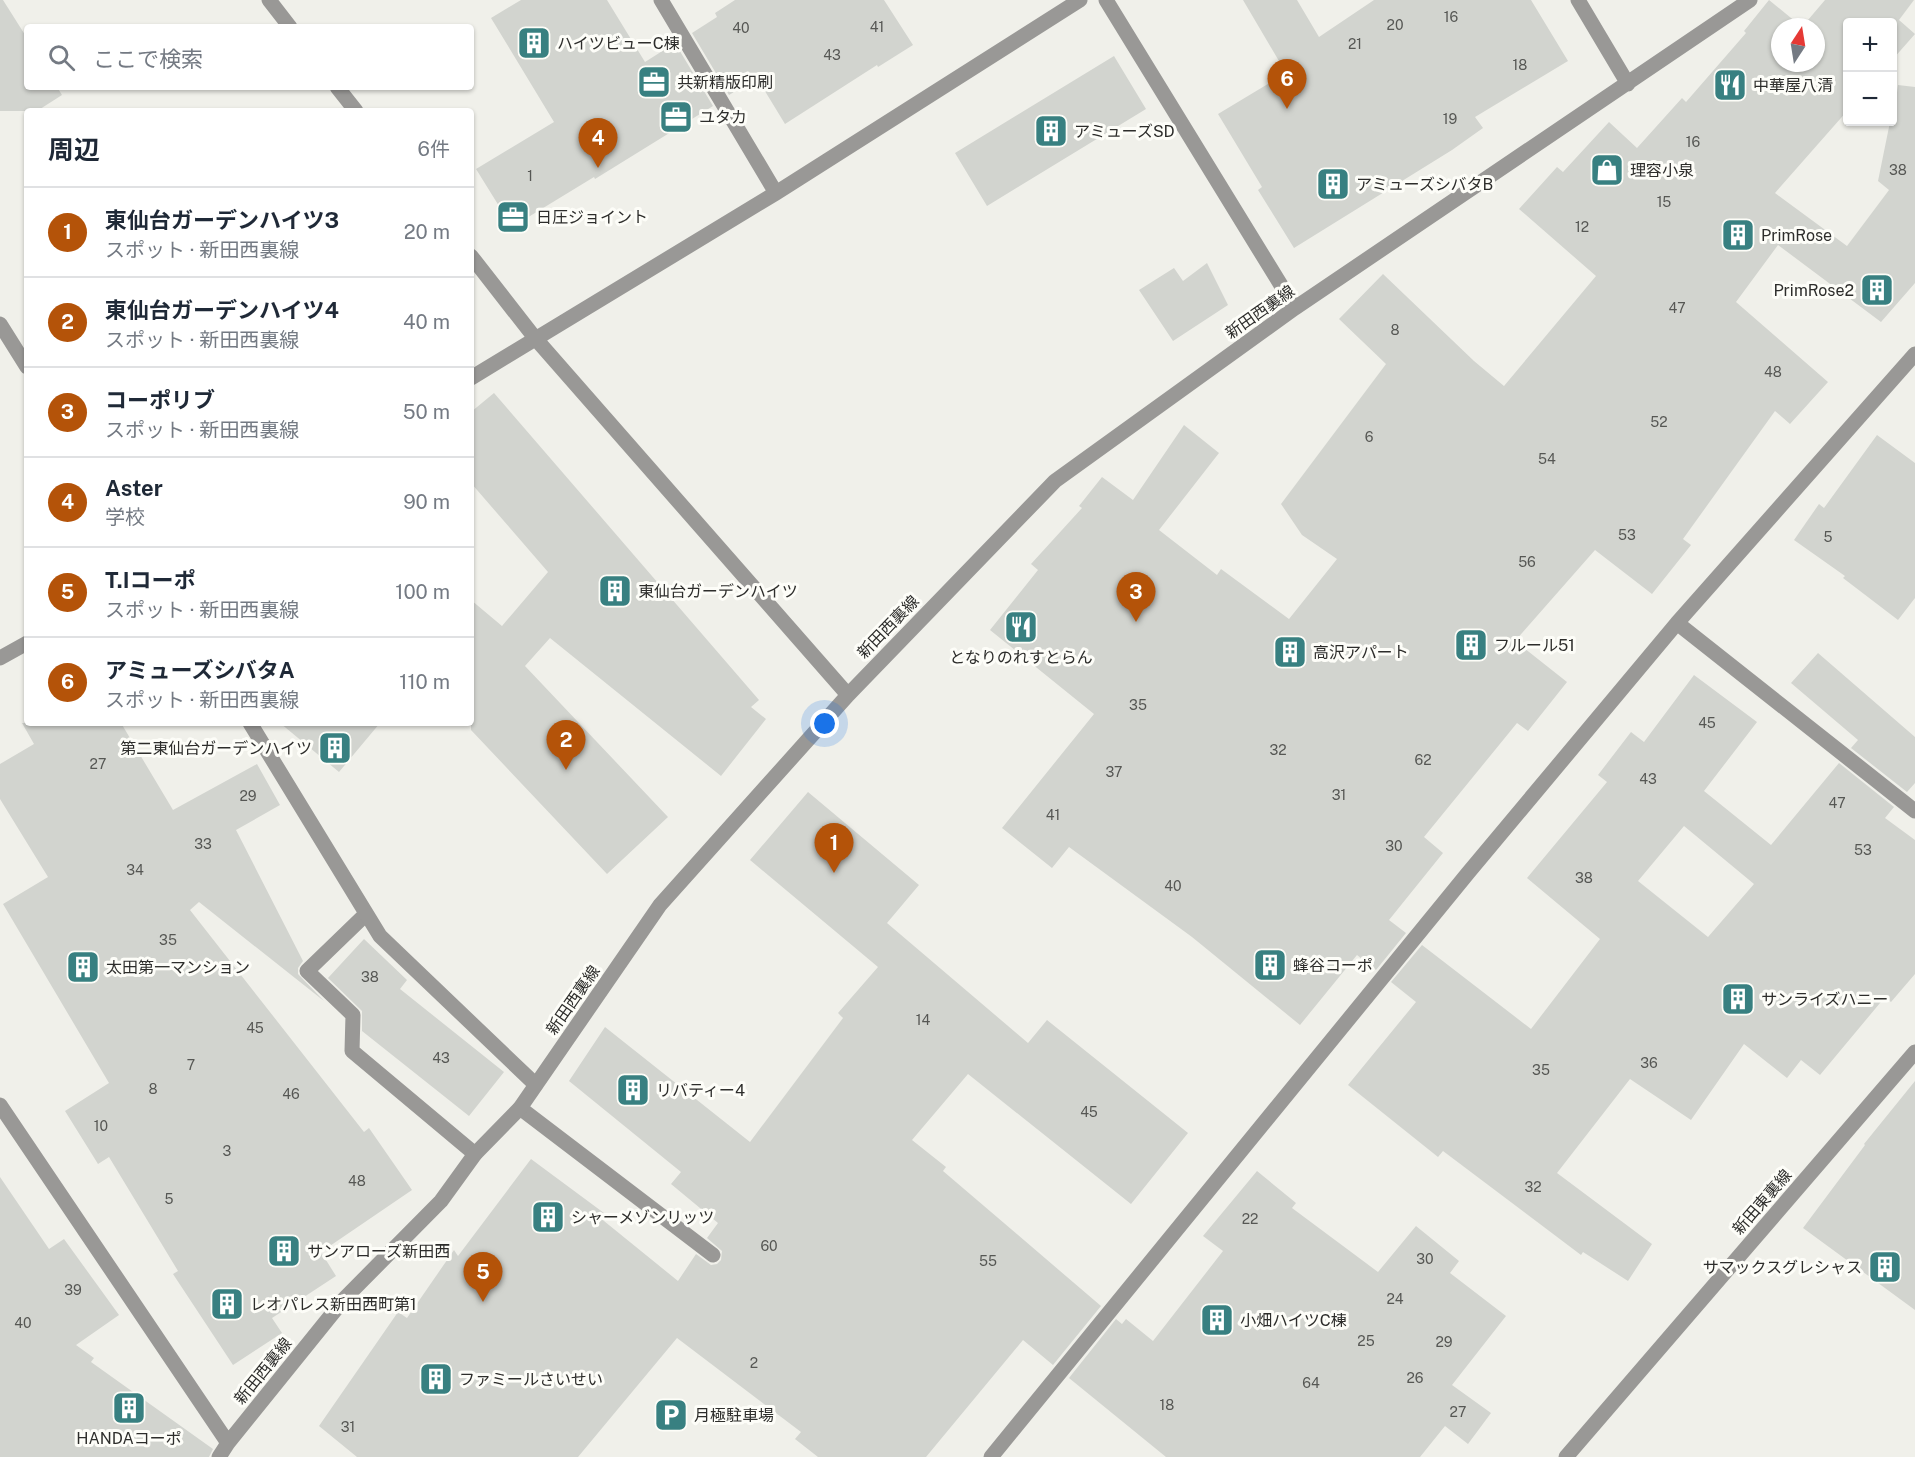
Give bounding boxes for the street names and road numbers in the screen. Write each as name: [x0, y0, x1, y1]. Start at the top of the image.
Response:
street label: 新田西裏線: [1222, 281, 1298, 343]
street label: 新田西裏線: [853, 592, 923, 662]
street label: 新田西裏線: [542, 962, 604, 1038]
street label: 新田東裏線: [1729, 1166, 1795, 1238]
street label: 新田西裏線: [230, 1334, 296, 1408]

